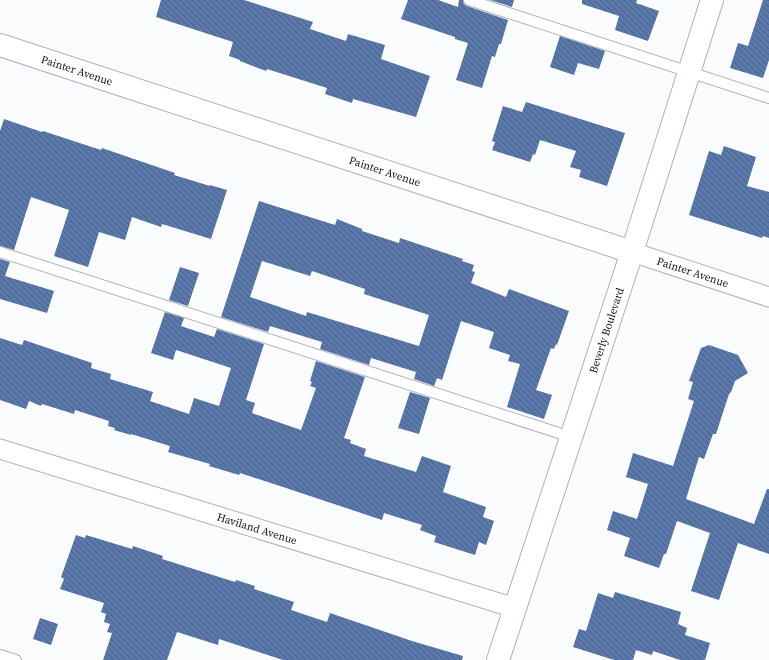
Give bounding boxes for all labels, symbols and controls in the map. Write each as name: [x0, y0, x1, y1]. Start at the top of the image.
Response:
street label: Painter Avenue: [39, 52, 115, 90]
street label: Painter Avenue: [347, 153, 423, 190]
street label: Painter Avenue: [655, 254, 731, 291]
street label: Beverly Boulevard: [586, 285, 628, 375]
street label: Haviland Avenue: [215, 509, 299, 548]

